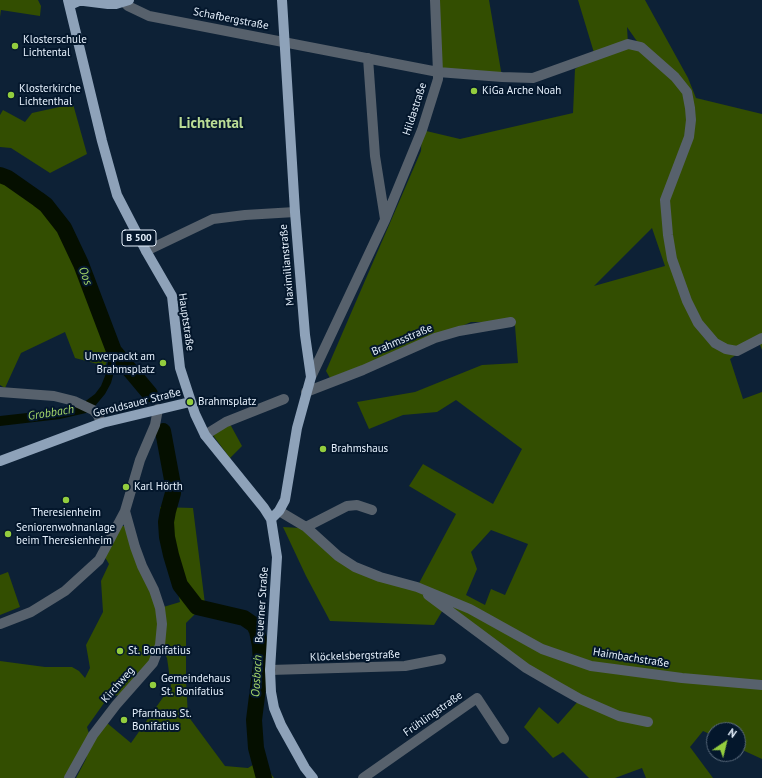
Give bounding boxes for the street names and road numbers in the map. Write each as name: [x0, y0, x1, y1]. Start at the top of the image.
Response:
street label: Schafbergstraße: [192, 5, 270, 33]
street label: Hildastraße: [400, 81, 430, 137]
street label: Maximilianstraße: [277, 224, 297, 306]
road number: B 500: [122, 230, 156, 246]
street label: Hauptstraße: [175, 292, 197, 352]
street label: Brahmsstraße: [370, 321, 434, 359]
street label: Geroldsauer Straße: [92, 386, 182, 420]
street label: Beuerner Straße: [253, 566, 271, 644]
street label: Haimbachstraße: [592, 645, 670, 671]
street label: Klöckelsbergstraße: [310, 648, 400, 664]
street label: Kirchweg: [99, 664, 137, 706]
street label: Frühlingstraße: [401, 689, 465, 739]

